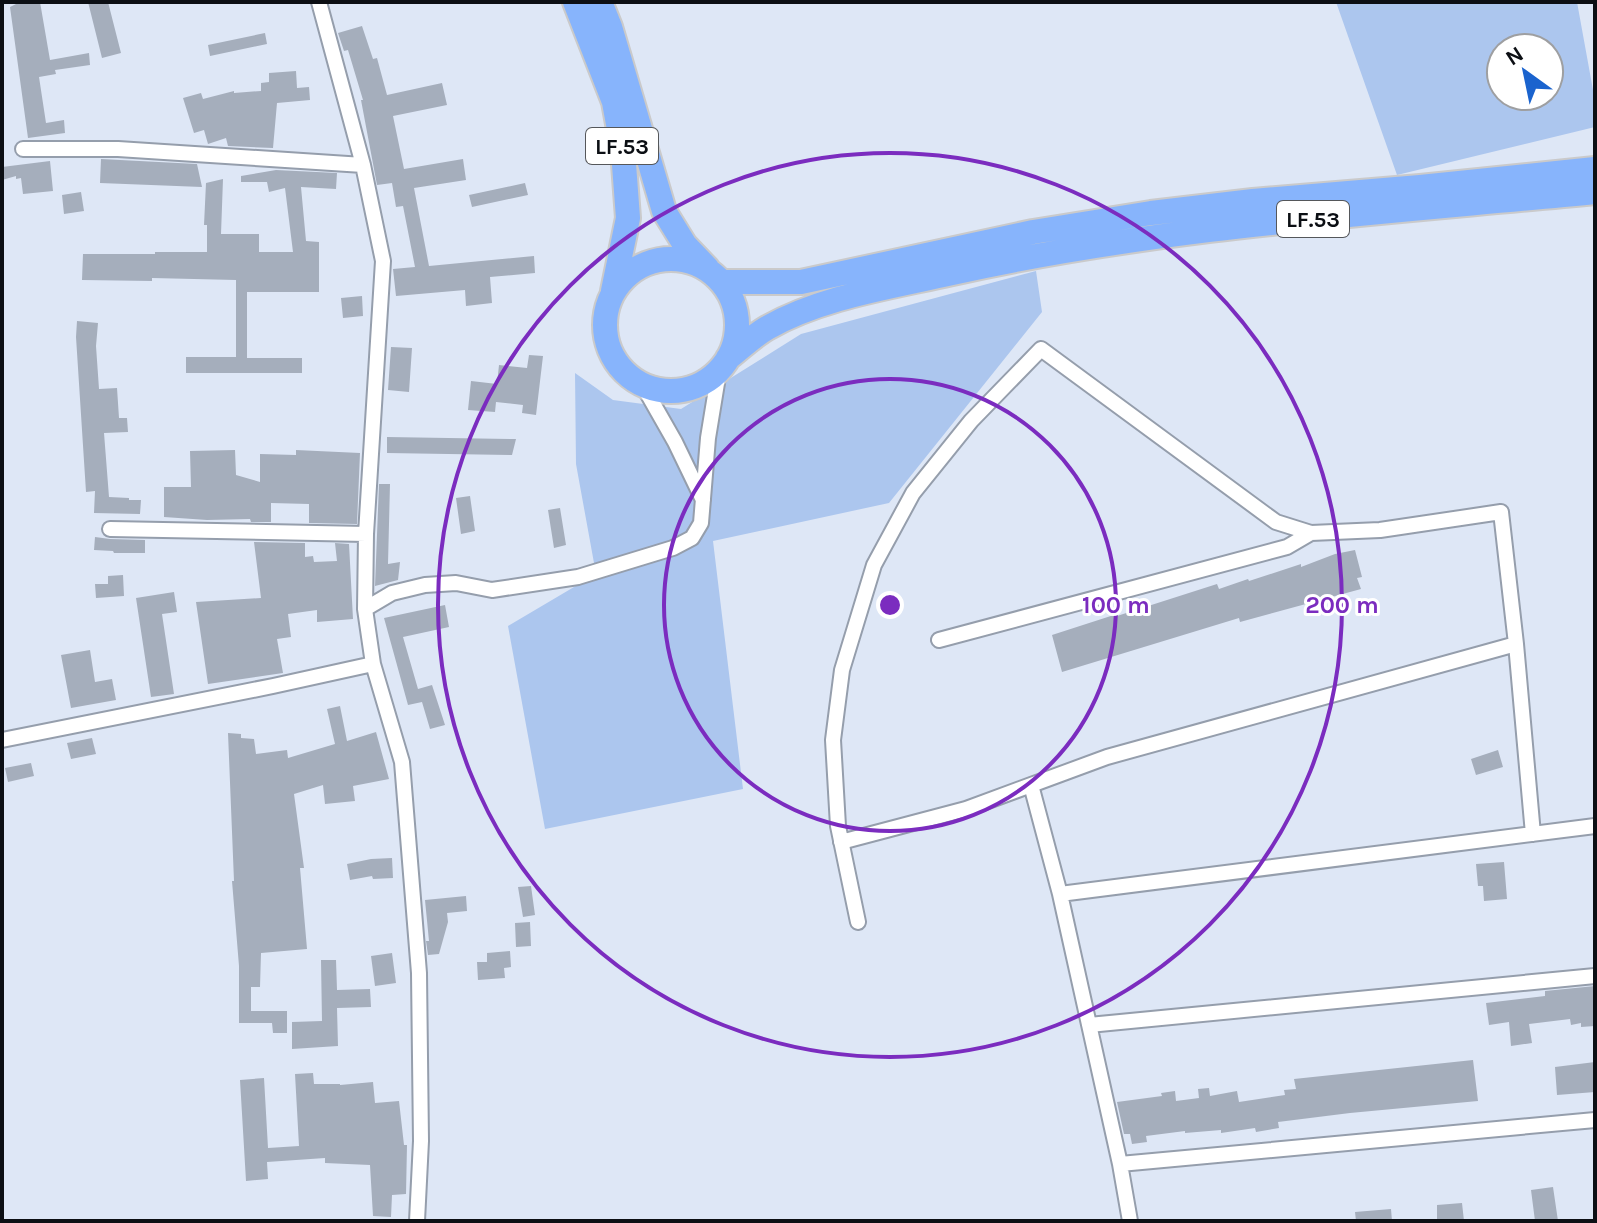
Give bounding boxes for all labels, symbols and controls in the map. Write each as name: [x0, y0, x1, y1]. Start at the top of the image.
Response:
north arrow: [1485, 32, 1565, 112]
text: N: [1501, 41, 1528, 71]
road number: LF.53: [586, 128, 658, 164]
road number: LF.53: [1277, 201, 1349, 237]
centre of rings: [876, 591, 904, 619]
text: 100 m: [1082, 591, 1150, 619]
text: 200 m: [1305, 591, 1379, 619]

